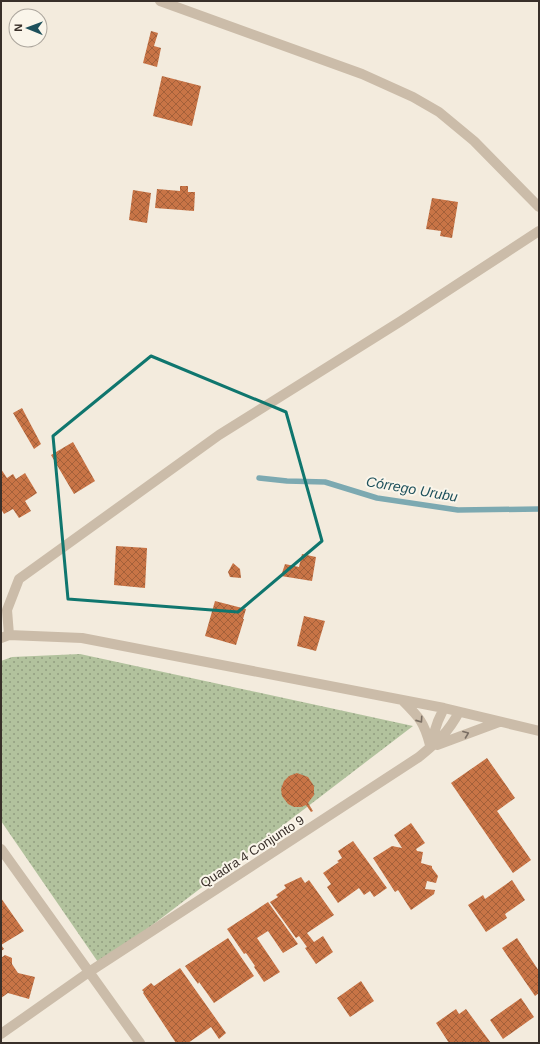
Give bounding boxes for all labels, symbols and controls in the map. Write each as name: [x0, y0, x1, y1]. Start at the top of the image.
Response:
north arrow: [8, 8, 48, 48]
text: N: [12, 24, 24, 32]
water label: Córrego Urubu: [365, 473, 459, 505]
one-way arrow: [415, 716, 422, 723]
one-way arrow: [463, 730, 470, 738]
street label: Quadra 4 Conjunto 9: [198, 812, 307, 891]

